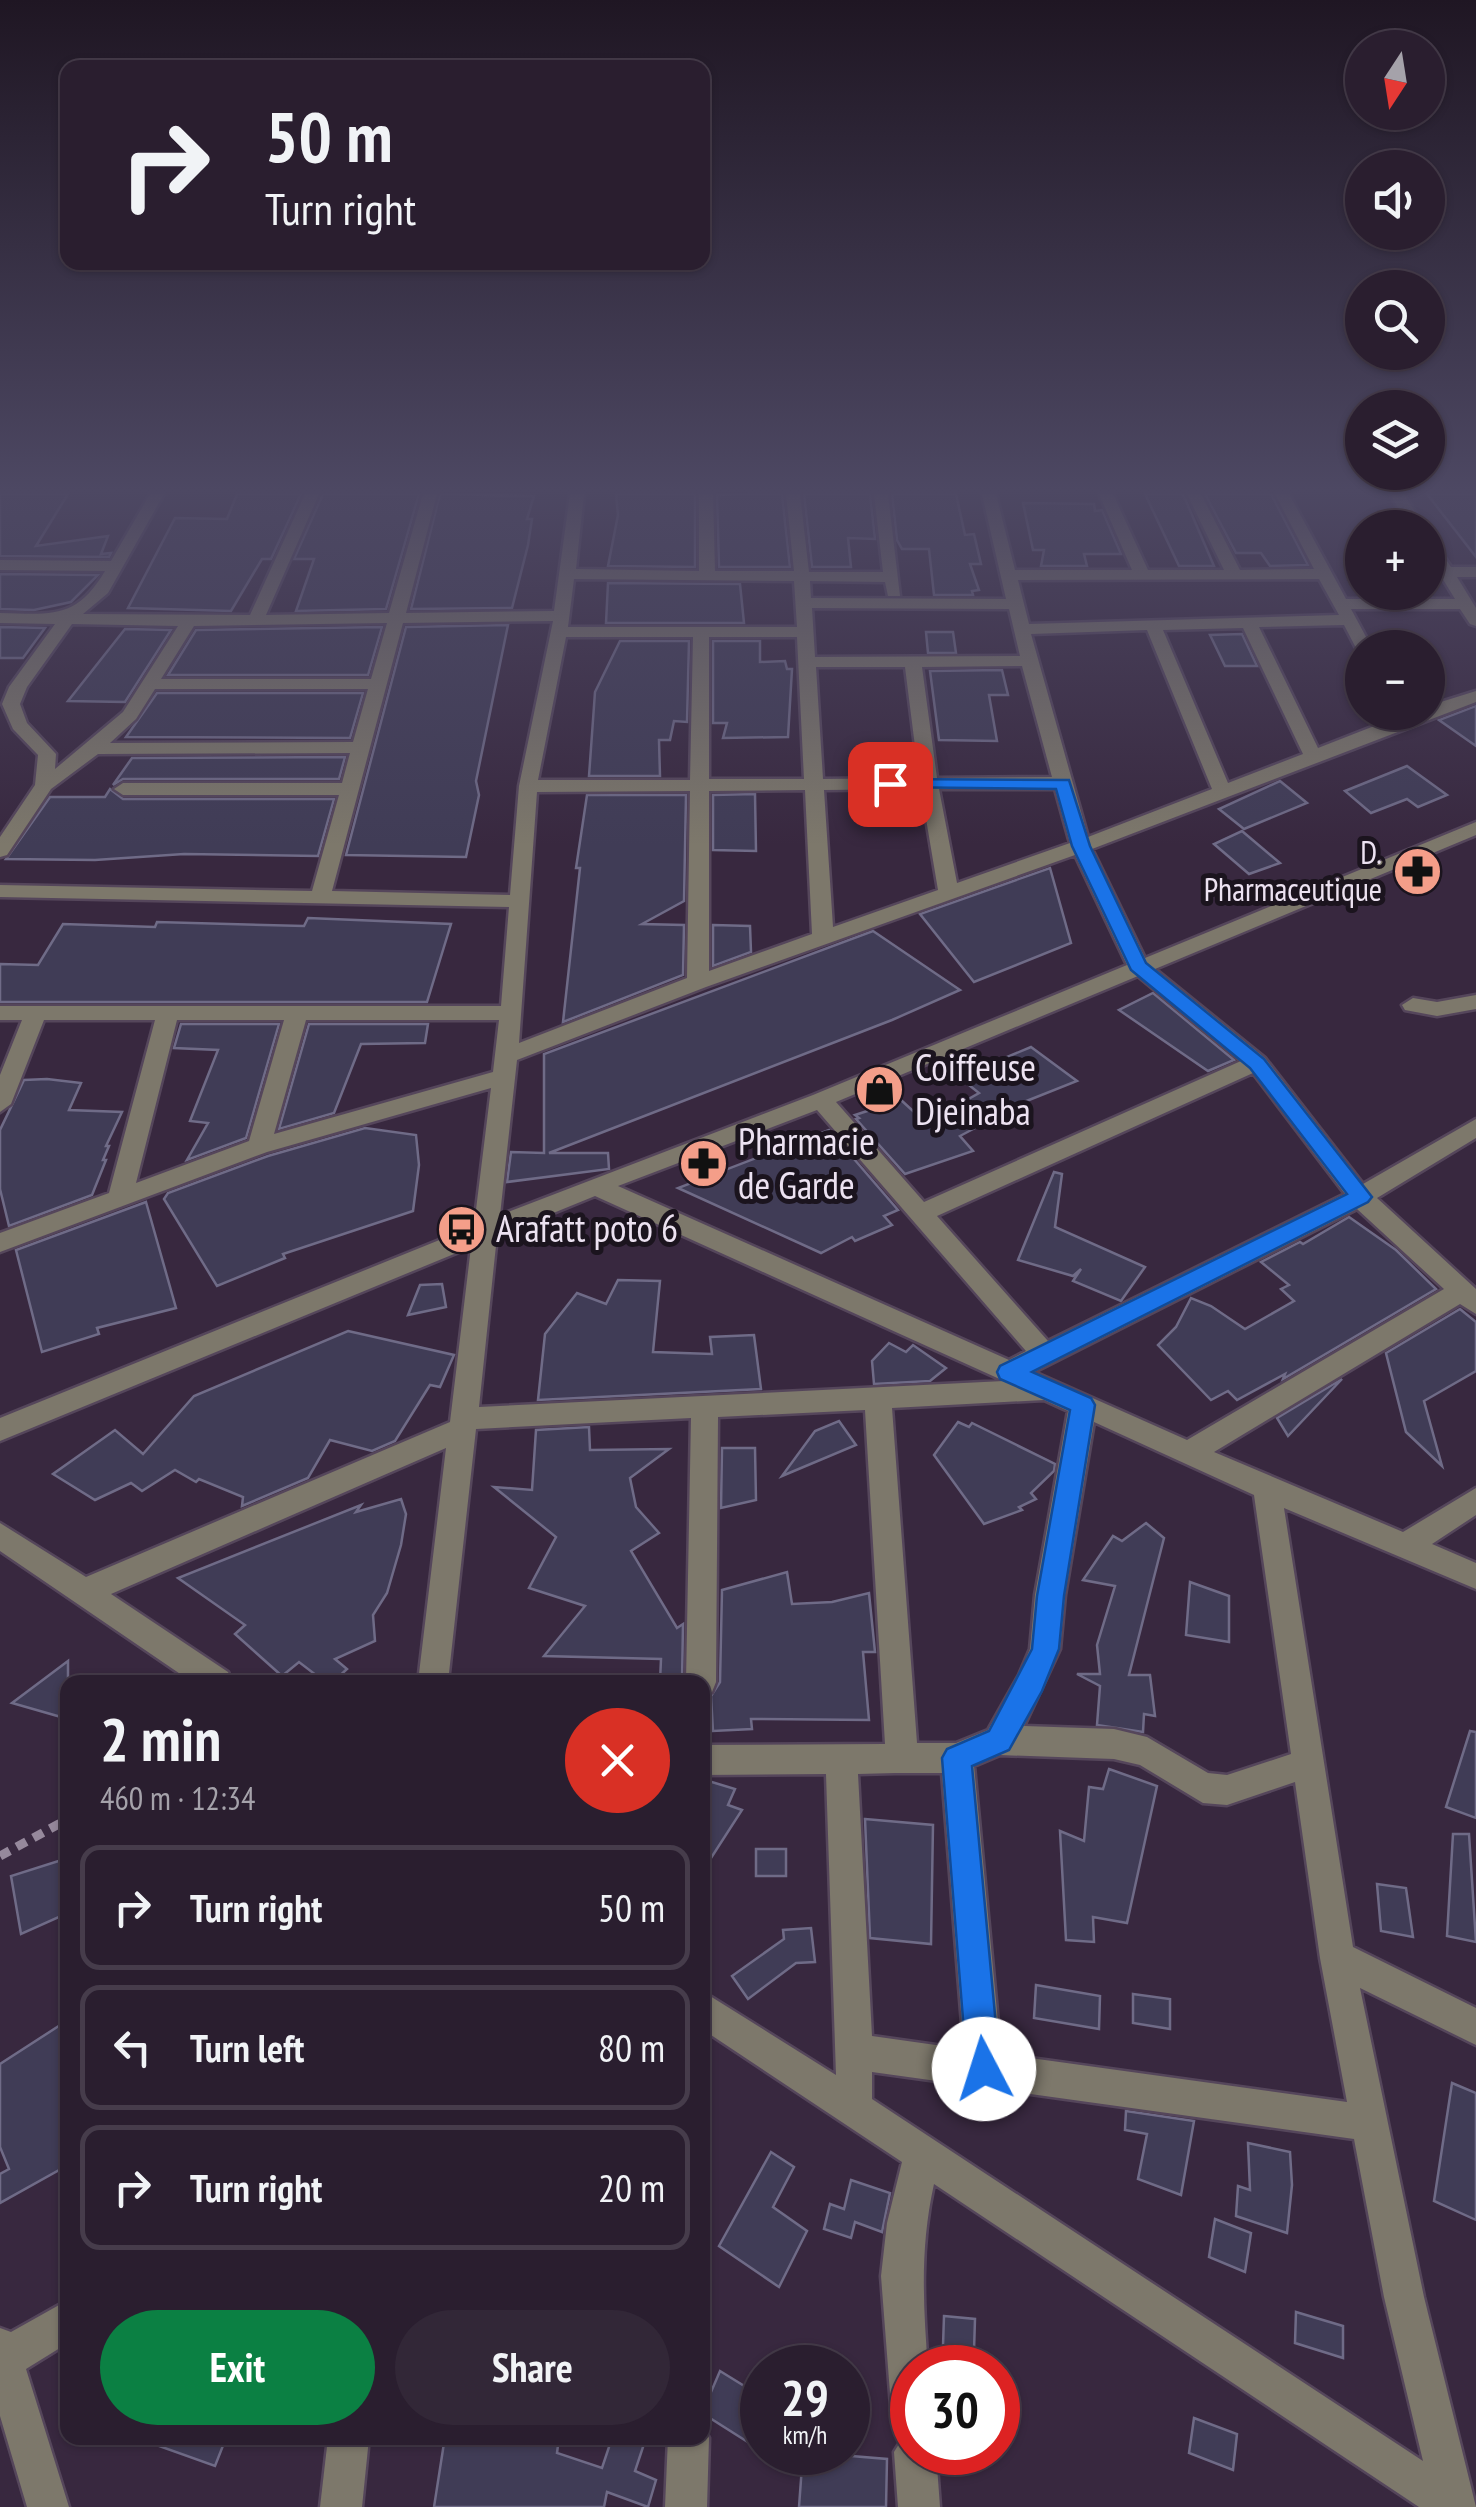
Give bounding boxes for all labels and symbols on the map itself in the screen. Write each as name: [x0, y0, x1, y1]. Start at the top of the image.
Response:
north arrow: [1345, 30, 1445, 130]
pin: [848, 742, 933, 827]
place label: D. Pharmaceutique: [1204, 831, 1382, 910]
pharmacy icon: D. Pharmaceutique: [1391, 845, 1443, 897]
place label: Coiffeuse Djeinaba: [915, 1042, 1036, 1135]
shop icon: Coiffeuse Djeinaba: [854, 1064, 906, 1116]
place label: Pharmacie de Garde: [738, 1116, 875, 1209]
pharmacy icon: Pharmacie de Garde: [677, 1138, 729, 1190]
bus stop icon: Arafatt poto 6: [435, 1203, 487, 1255]
place label: Arafatt poto 6: [496, 1203, 678, 1252]
position arrow: [932, 2017, 1036, 2121]
speed limit sign: 30: [890, 2345, 1020, 2475]

